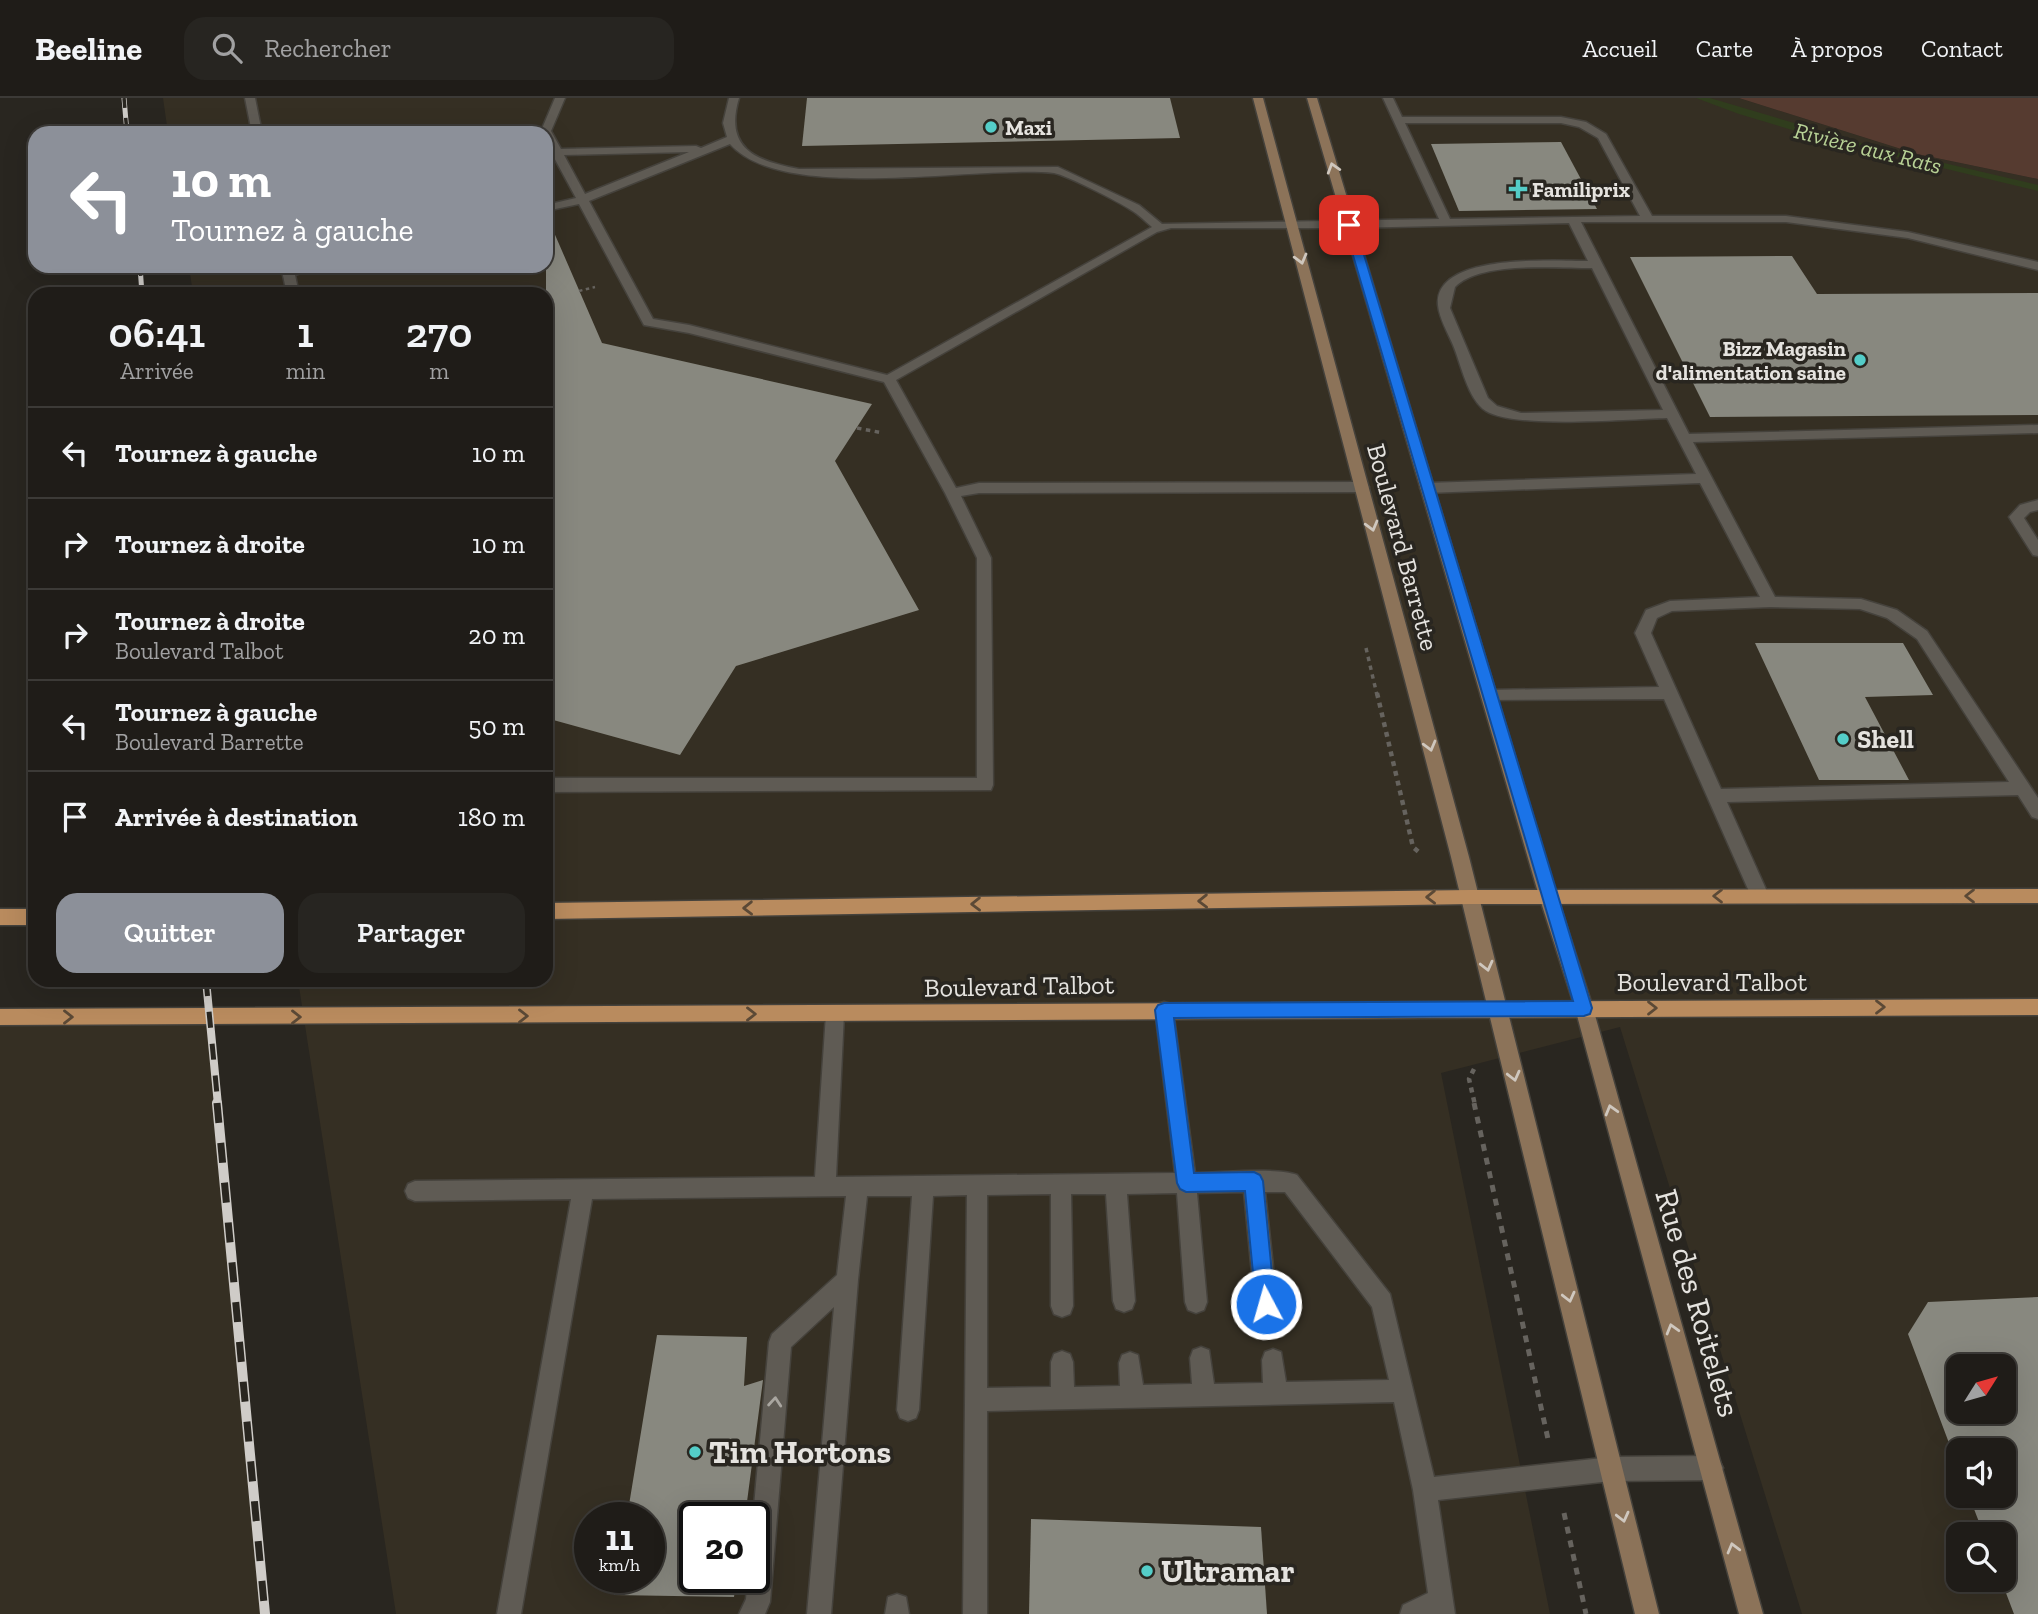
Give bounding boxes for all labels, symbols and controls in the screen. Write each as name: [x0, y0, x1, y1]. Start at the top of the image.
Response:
search box: [184, 17, 674, 80]
text: Beeline: [35, 29, 142, 68]
icon: search: [208, 29, 246, 67]
text: Rechercher: [264, 32, 392, 64]
text: Accueil: [1582, 34, 1658, 63]
text: Carte: [1696, 34, 1753, 63]
text: À propos: [1791, 34, 1883, 63]
text: Contact: [1921, 34, 2003, 63]
place label: Maxi: [1005, 115, 1052, 140]
water label: Rivière aux Rats: [1791, 116, 1945, 180]
marker: Maxi: [983, 119, 999, 135]
text: 10 m: [171, 151, 271, 210]
icon: left: [56, 154, 147, 245]
one-way arrow: [1326, 162, 1341, 174]
place label: Familiprix: [1532, 177, 1630, 202]
marker: Familiprix: [1510, 181, 1526, 197]
pin: [1319, 195, 1379, 255]
icon: arrive: [1330, 206, 1368, 244]
text: Tournez à gauche: [171, 211, 414, 249]
one-way arrow: [1292, 252, 1307, 264]
text: 06:41: [108, 307, 205, 358]
text: 1: [297, 307, 314, 358]
text: 270: [406, 307, 472, 358]
place label: Bizz Magasin d'alimentation saine: [1656, 336, 1847, 385]
marker: Bizz Magasin d'alimentation saine: [1852, 352, 1868, 368]
text: Arrivée: [120, 357, 194, 385]
text: min: [286, 357, 325, 385]
text: m: [429, 357, 449, 385]
icon: left: [56, 434, 94, 472]
text: Tournez à gauche: [115, 437, 317, 469]
text: 10 m: [472, 437, 525, 469]
street label: Boulevard Barrette: [1360, 440, 1446, 654]
one-way arrow: [1364, 520, 1378, 532]
icon: right: [56, 525, 94, 563]
text: Tournez à droite: [115, 528, 305, 560]
text: 10 m: [472, 528, 525, 560]
text: Tournez à droite: [115, 605, 305, 637]
icon: right: [56, 616, 94, 654]
text: 20 m: [468, 619, 525, 651]
text: Boulevard Talbot: [115, 637, 283, 665]
text: Tournez à gauche: [115, 696, 317, 728]
icon: left: [56, 707, 94, 745]
text: 50 m: [468, 710, 525, 742]
place label: Shell: [1857, 723, 1914, 755]
text: Boulevard Barrette: [115, 728, 303, 756]
marker: Shell: [1835, 731, 1851, 747]
one-way arrow: [1422, 739, 1437, 751]
icon: arrive: [56, 798, 94, 836]
text: Arrivée à destination: [115, 801, 358, 833]
text: 180 m: [458, 801, 525, 833]
one-way arrow: [1712, 888, 1723, 904]
one-way arrow: [1964, 888, 1975, 904]
one-way arrow: [1425, 889, 1435, 905]
button: Quitter: [56, 893, 284, 973]
button: Partager: [298, 893, 525, 973]
one-way arrow: [1198, 893, 1208, 909]
one-way arrow: [970, 896, 981, 912]
one-way arrow: [743, 900, 753, 916]
one-way arrow: [1479, 960, 1493, 972]
street label: Boulevard Talbot: [1617, 966, 1808, 998]
street label: Boulevard Talbot: [924, 968, 1115, 1004]
one-way arrow: [1875, 999, 1885, 1015]
one-way arrow: [1647, 1000, 1658, 1016]
one-way arrow: [746, 1006, 756, 1022]
one-way arrow: [518, 1008, 529, 1023]
one-way arrow: [63, 1009, 74, 1025]
one-way arrow: [291, 1009, 301, 1025]
one-way arrow: [1506, 1070, 1520, 1082]
one-way arrow: [1605, 1104, 1620, 1116]
street label: Rue des Roitelets: [1647, 1185, 1749, 1421]
position arrow: [1229, 1267, 1303, 1341]
one-way arrow: [1561, 1291, 1575, 1303]
one-way arrow: [1666, 1323, 1681, 1335]
north arrow: [1946, 1354, 2016, 1424]
map controls: [1946, 1354, 2016, 1592]
one-way arrow: [767, 1396, 782, 1407]
place label: Tim Hortons: [709, 1433, 891, 1471]
button: sound: [1946, 1438, 2016, 1508]
marker: Tim Hortons: [687, 1444, 703, 1460]
speed limit sign: 20: [679, 1502, 770, 1593]
one-way arrow: [1615, 1511, 1629, 1523]
text: 11: [605, 1517, 634, 1559]
button: search: [1946, 1522, 2016, 1592]
one-way arrow: [1727, 1542, 1741, 1554]
place label: Ultramar: [1161, 1552, 1295, 1590]
text: km/h: [599, 1554, 640, 1576]
marker: Ultramar: [1139, 1563, 1155, 1579]

